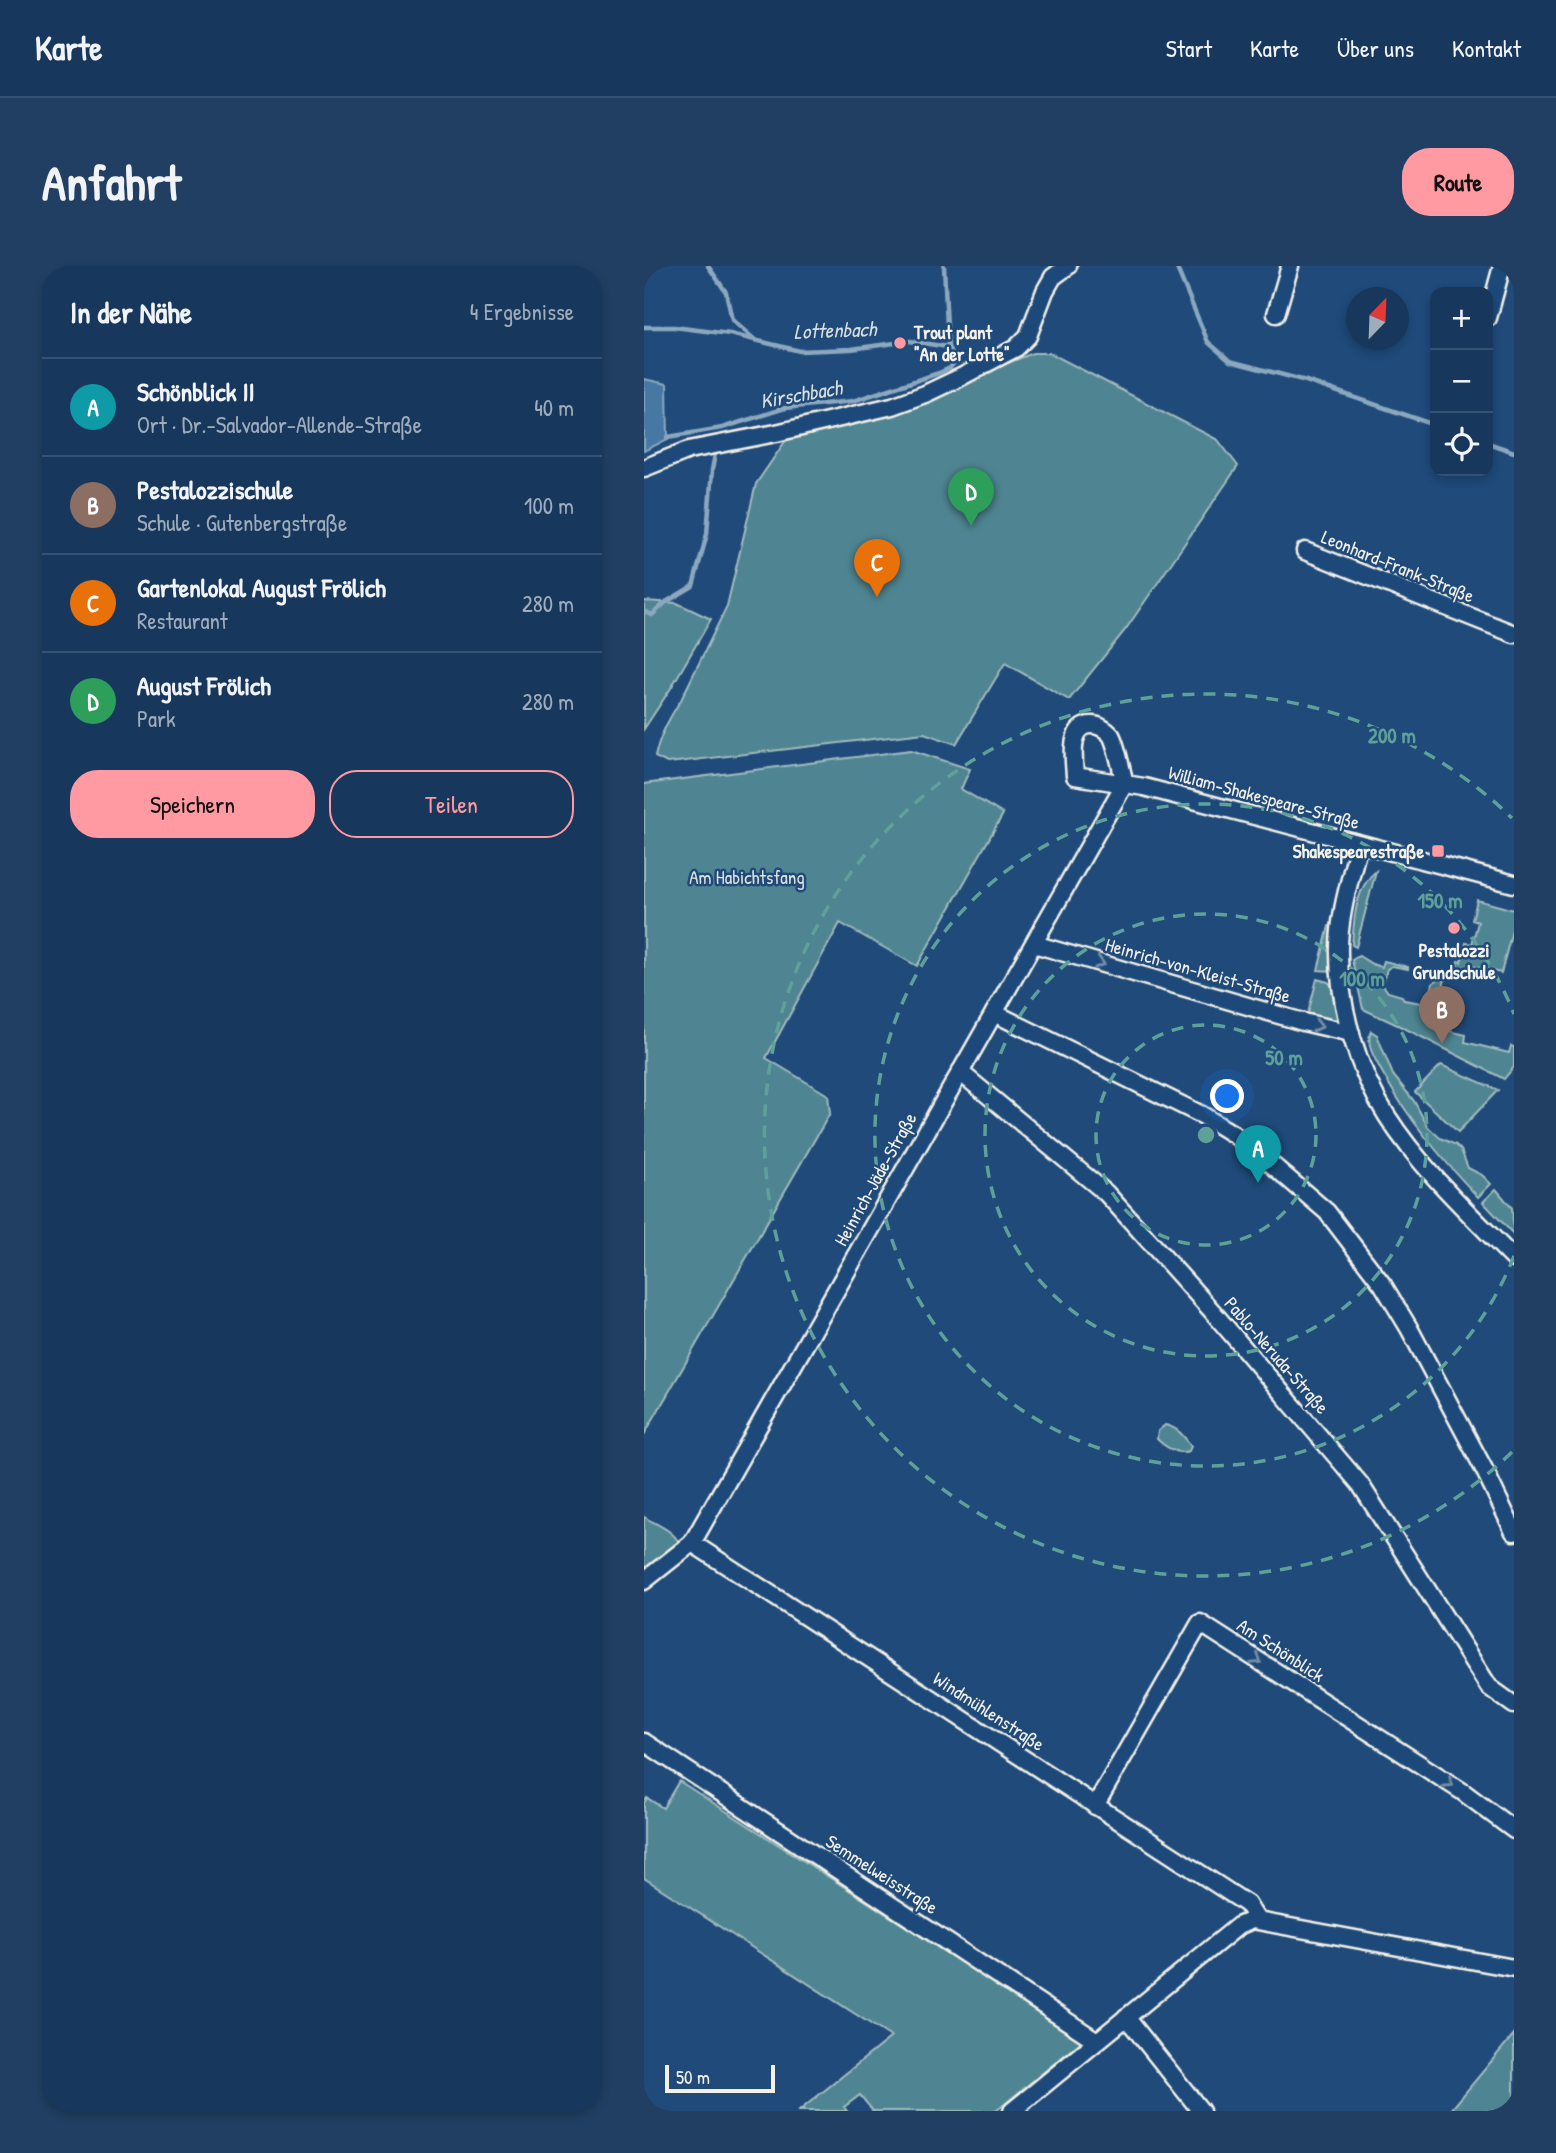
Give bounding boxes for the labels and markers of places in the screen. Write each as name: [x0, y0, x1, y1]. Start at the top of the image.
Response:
place label: Trout plant "An der Lotte": [913, 319, 1010, 367]
marker: Trout plant "An der Lotte": [892, 335, 908, 351]
pin: D: [948, 468, 994, 526]
pin: C: [854, 539, 900, 597]
place label: Shakespearestraße: [1293, 838, 1424, 865]
marker: Shakespearestraße: [1430, 843, 1446, 859]
marker: Pestalozzi Grundschule: [1446, 920, 1462, 936]
place label: Pestalozzi Grundschule: [1413, 937, 1496, 985]
pin: B: [1419, 986, 1465, 1044]
centre of rings: [1194, 1123, 1218, 1147]
pin: A: [1235, 1125, 1281, 1183]

